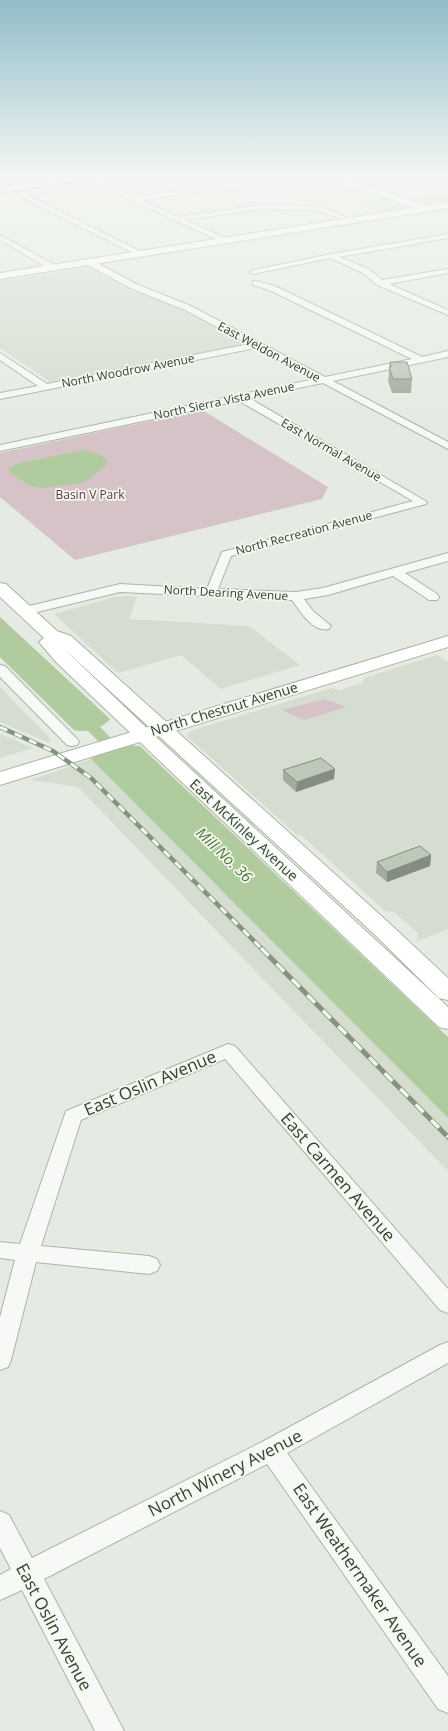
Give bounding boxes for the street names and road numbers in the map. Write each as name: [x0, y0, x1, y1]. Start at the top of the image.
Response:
street label: East Weldon Avenue: [215, 317, 324, 386]
street label: North Woodrow Avenue: [60, 349, 196, 392]
street label: North Sierra Vista Avenue: [152, 377, 296, 424]
street label: East Normal Avenue: [278, 414, 385, 485]
street label: North Recreation Avenue: [234, 506, 374, 559]
street label: North Dearing Avenue: [163, 581, 289, 604]
street label: North Chestnut Avenue: [148, 677, 300, 740]
street label: East McKinley Avenue: [186, 774, 303, 885]
street label: East Oslin Avenue: [80, 1044, 219, 1121]
street label: East Carmen Avenue: [276, 1107, 401, 1246]
street label: North Winery Avenue: [144, 1424, 306, 1521]
street label: East Weathermaker Avenue: [288, 1478, 433, 1671]
street label: East Oslin Avenue: [11, 1559, 98, 1695]

